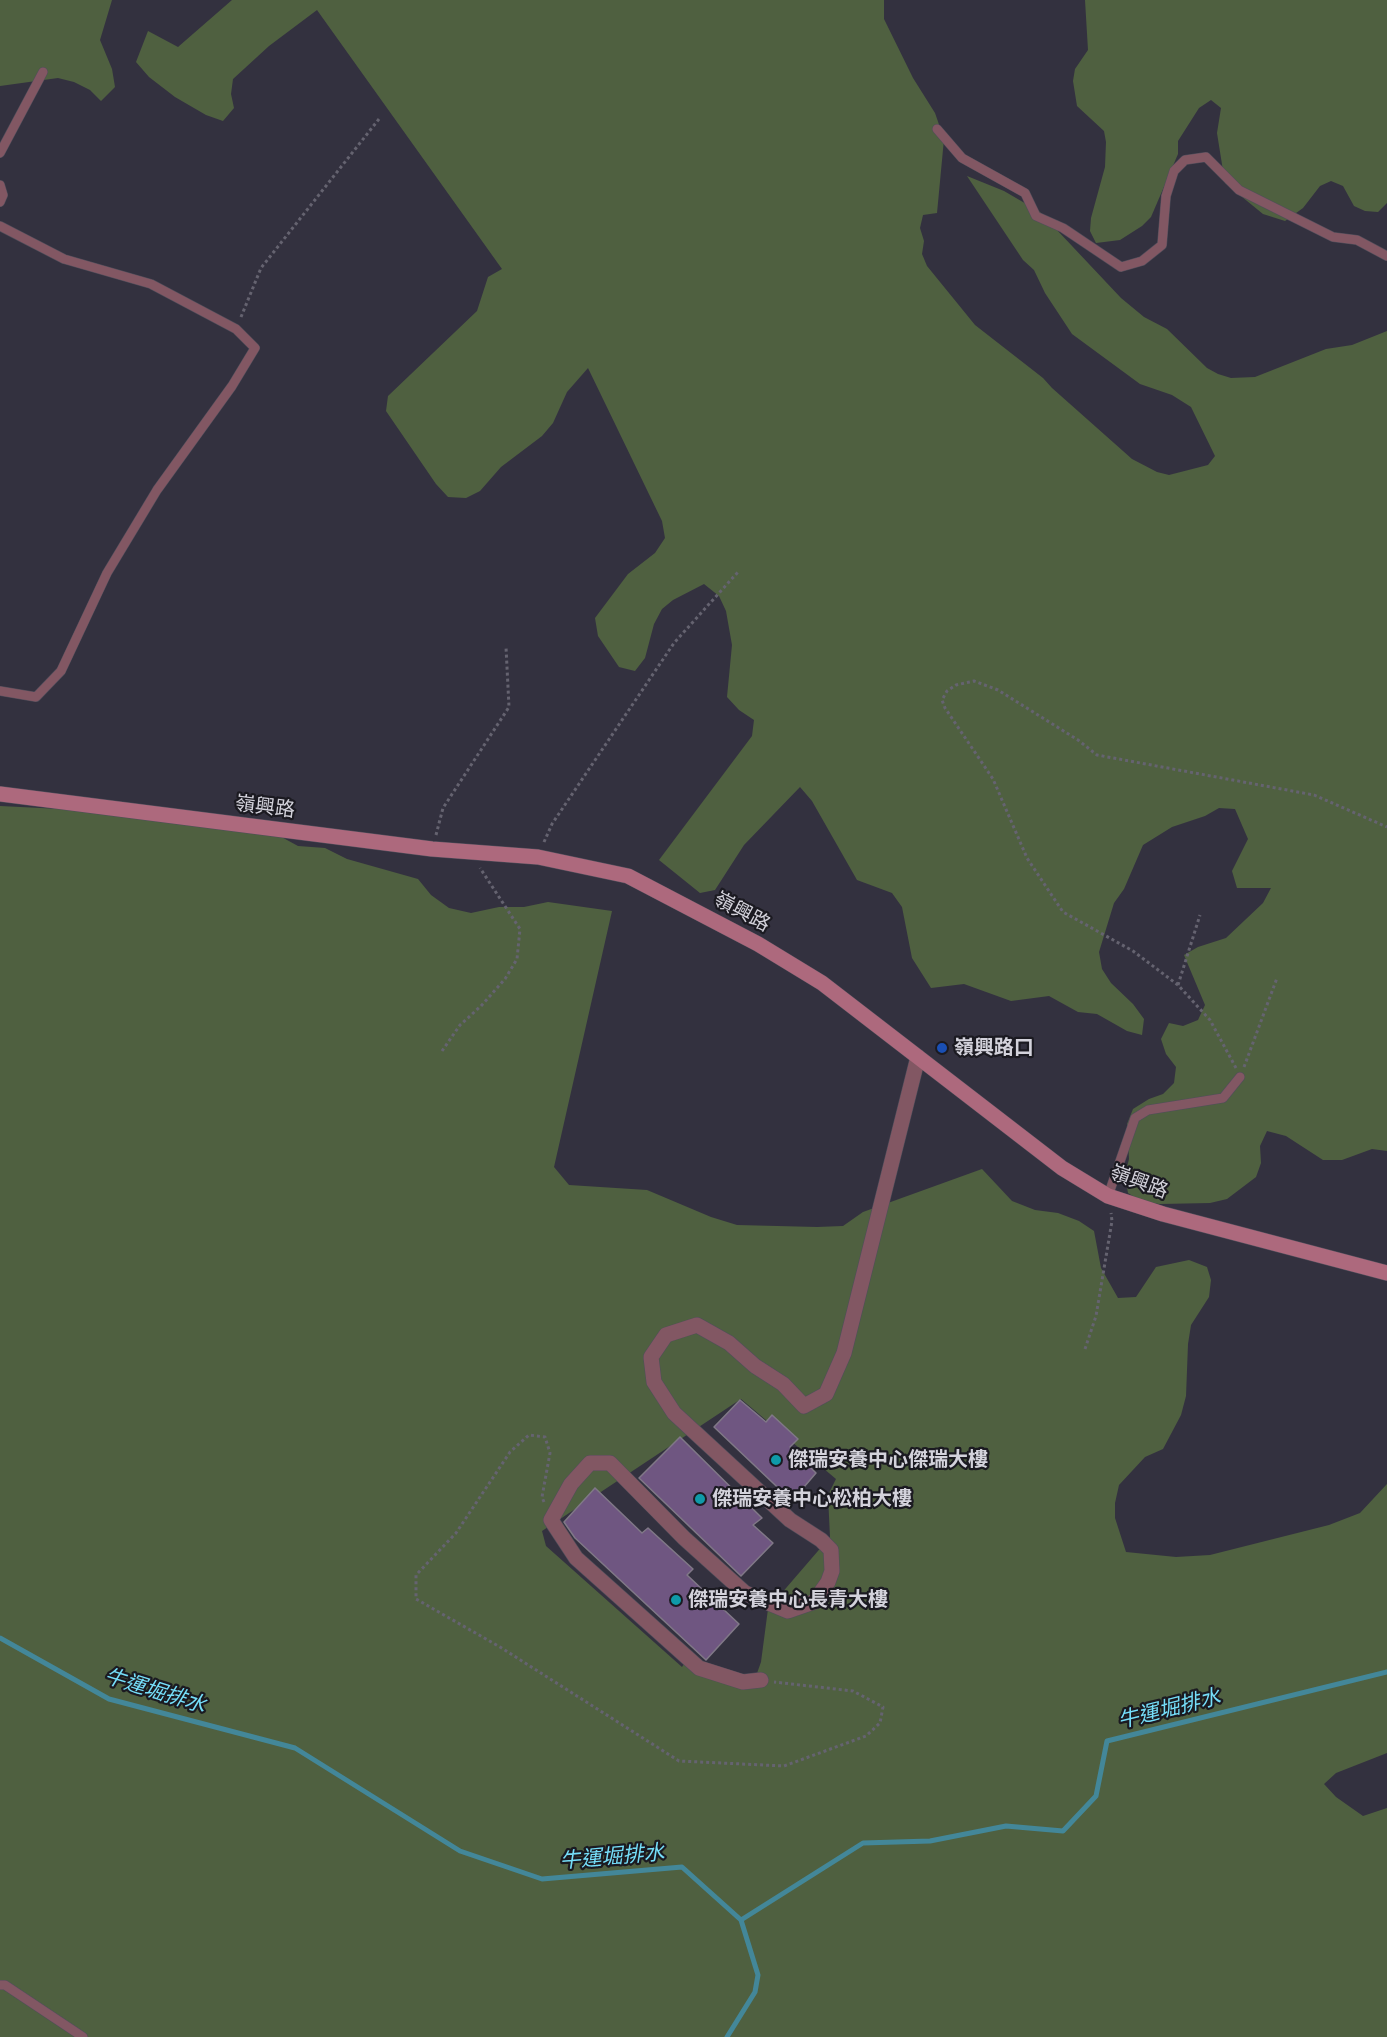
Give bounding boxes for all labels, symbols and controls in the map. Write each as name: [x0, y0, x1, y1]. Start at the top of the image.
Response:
street label: 嶺興路: [234, 791, 296, 823]
street label: 嶺興路: [710, 887, 774, 937]
place label: 嶺興路口: [954, 1036, 1034, 1060]
marker: 嶺興路口: [935, 1041, 949, 1055]
street label: 嶺興路: [1107, 1160, 1171, 1204]
place label: 傑瑞安養中心傑瑞大樓: [788, 1448, 988, 1472]
marker: 傑瑞安養中心傑瑞大樓: [769, 1453, 783, 1467]
place label: 傑瑞安養中心松柏大樓: [712, 1487, 912, 1511]
marker: 傑瑞安養中心松柏大樓: [693, 1492, 707, 1506]
place label: 傑瑞安養中心長青大樓: [688, 1588, 888, 1612]
marker: 傑瑞安養中心長青大樓: [669, 1593, 683, 1607]
water label: 牛運堀排水: [101, 1664, 209, 1718]
water label: 牛運堀排水: [1115, 1684, 1223, 1734]
water label: 牛運堀排水: [559, 1840, 665, 1874]

